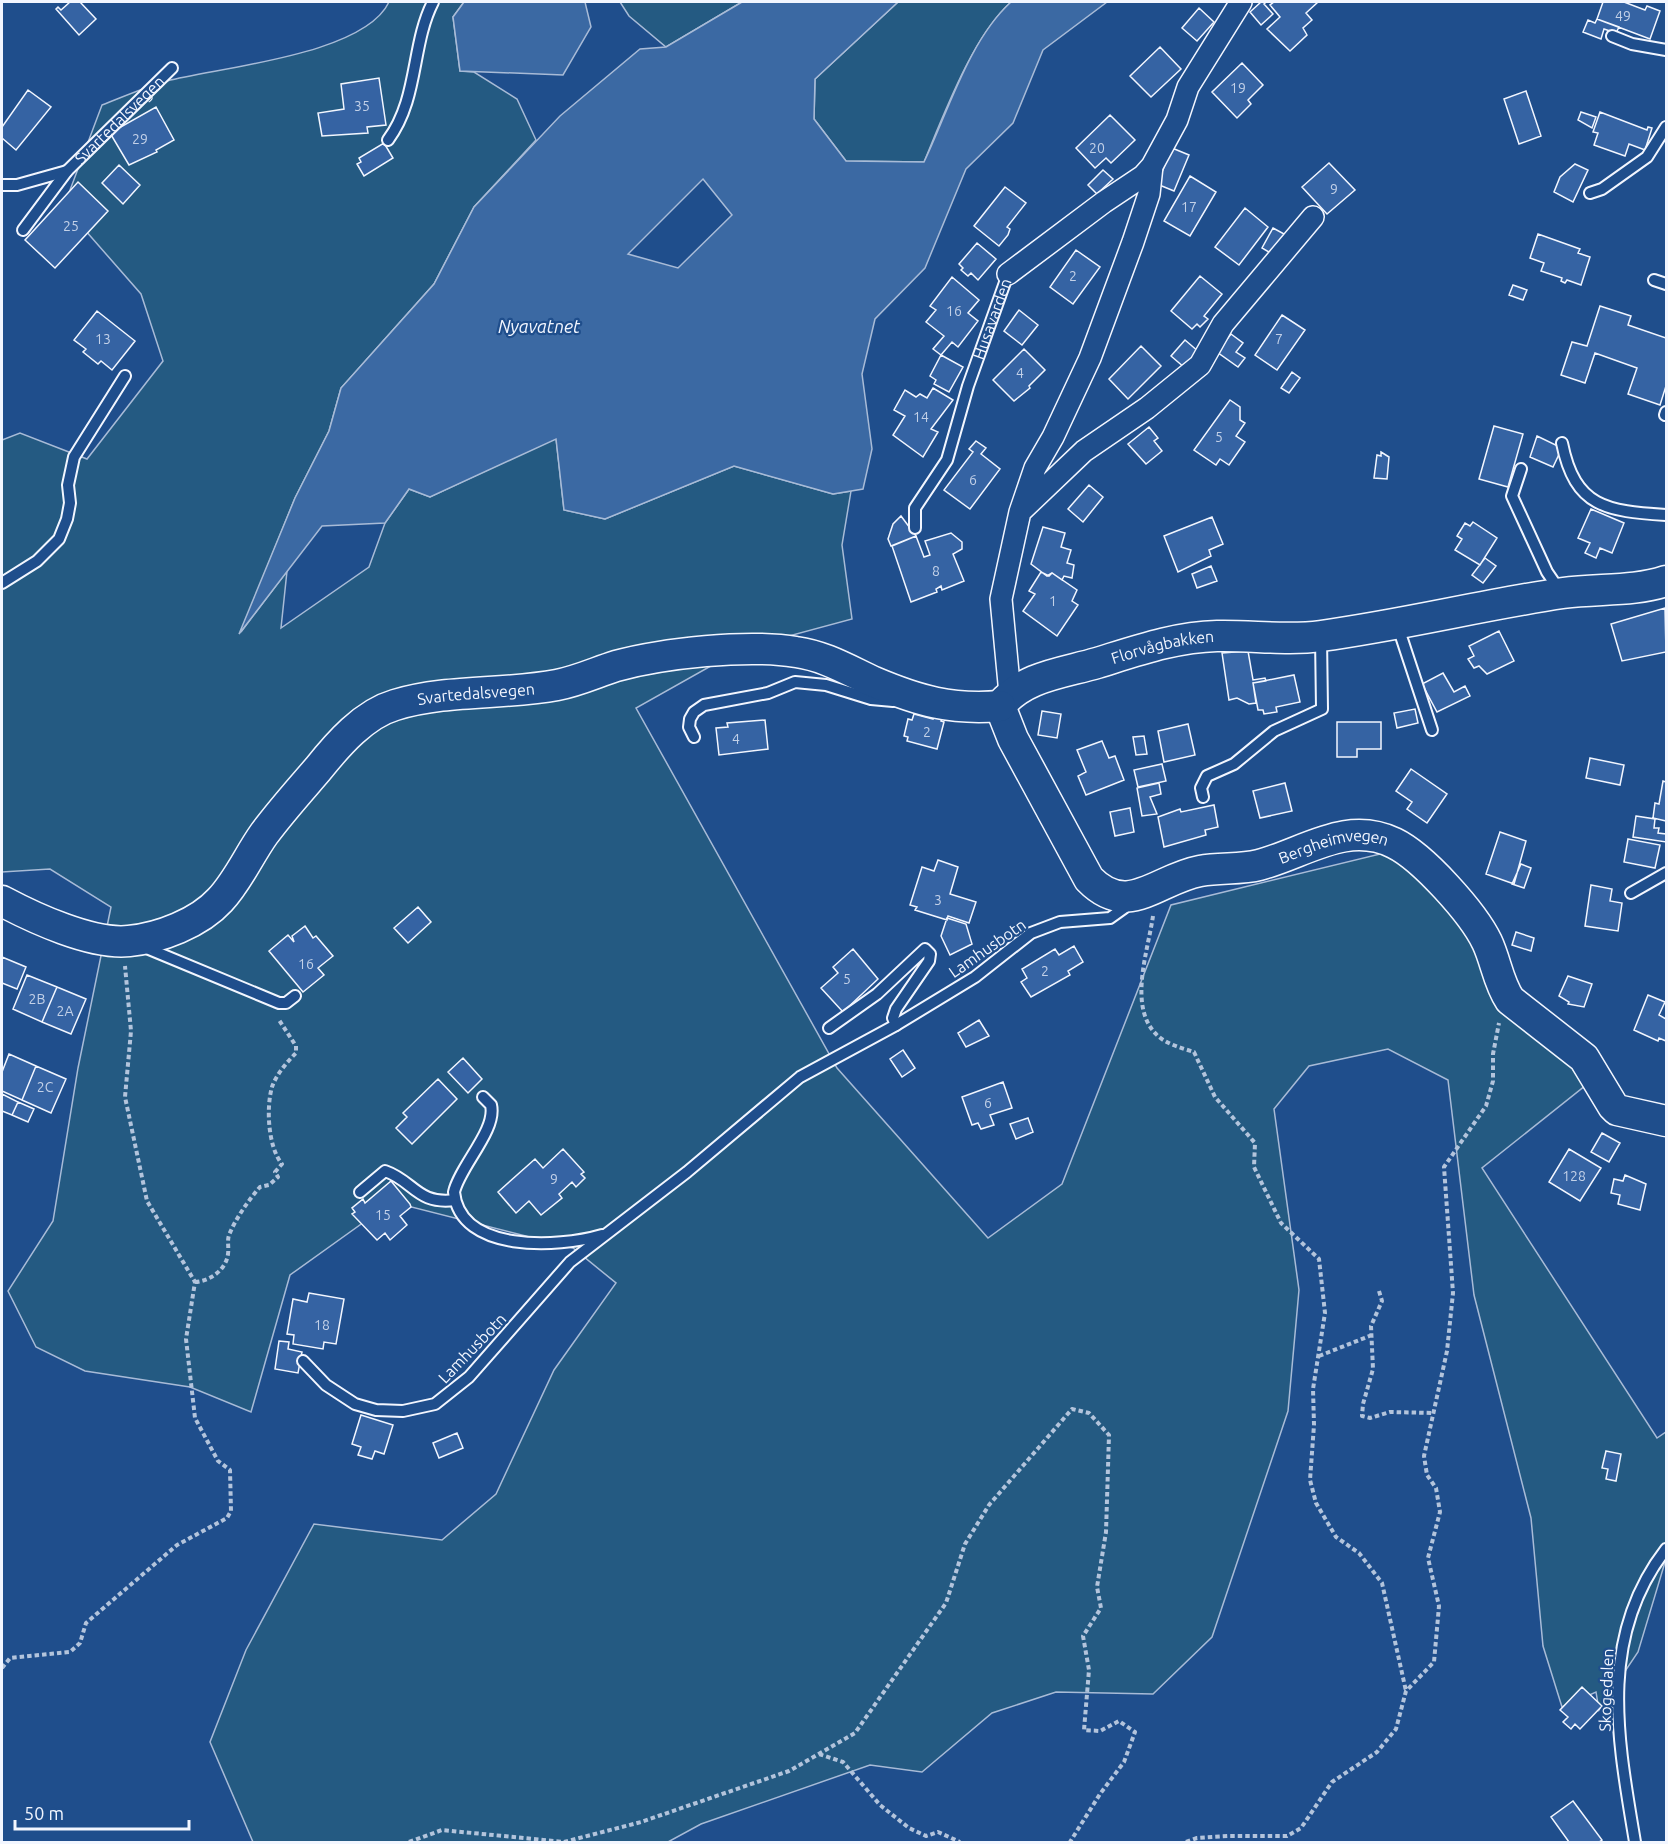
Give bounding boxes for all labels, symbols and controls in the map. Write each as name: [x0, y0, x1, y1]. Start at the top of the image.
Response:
house number: 49: [1615, 8, 1631, 24]
street label: Svartedalsvegen: [71, 72, 168, 167]
house number: 19: [1230, 80, 1246, 96]
house number: 35: [354, 98, 370, 114]
house number: 29: [132, 131, 148, 147]
house number: 20: [1089, 140, 1105, 156]
house number: 9: [1330, 181, 1338, 197]
house number: 17: [1181, 199, 1197, 215]
house number: 25: [63, 218, 79, 234]
house number: 2: [1069, 268, 1077, 284]
street label: Husavarden: [969, 276, 1015, 362]
house number: 16: [946, 303, 962, 319]
water label: Nyavatnet: [498, 316, 581, 336]
house number: 13: [95, 331, 111, 347]
house number: 7: [1275, 331, 1283, 347]
house number: 4: [1016, 365, 1024, 381]
house number: 14: [913, 409, 929, 425]
house number: 5: [1215, 429, 1223, 445]
house number: 6: [969, 472, 977, 488]
house number: 8: [932, 563, 940, 579]
house number: 1: [1049, 593, 1057, 609]
street label: Florvågbakken: [1109, 627, 1215, 667]
street label: Svartedalsvegen: [416, 679, 536, 708]
house number: 2: [923, 724, 931, 740]
house number: 4: [732, 731, 740, 747]
street label: Bergheimvegen: [1276, 826, 1391, 867]
house number: 3: [934, 892, 942, 908]
street label: Lamhusbotn: [945, 915, 1029, 981]
house number: 16: [298, 956, 314, 972]
house number: 2: [1041, 963, 1049, 979]
house number: 5: [843, 971, 851, 987]
house number: 2B: [29, 991, 45, 1007]
house number: 2A: [57, 1003, 74, 1019]
house number: 2C: [37, 1079, 54, 1095]
house number: 6: [984, 1095, 992, 1111]
house number: 128: [1562, 1168, 1586, 1184]
house number: 9: [550, 1171, 558, 1187]
house number: 15: [375, 1207, 391, 1223]
street label: Lamhusbotn: [434, 1310, 510, 1386]
house number: 18: [314, 1317, 330, 1333]
street label: Skogedalen: [1596, 1648, 1616, 1732]
scale bar: [15, 1793, 189, 1831]
text: 50 m: [24, 1803, 64, 1823]

